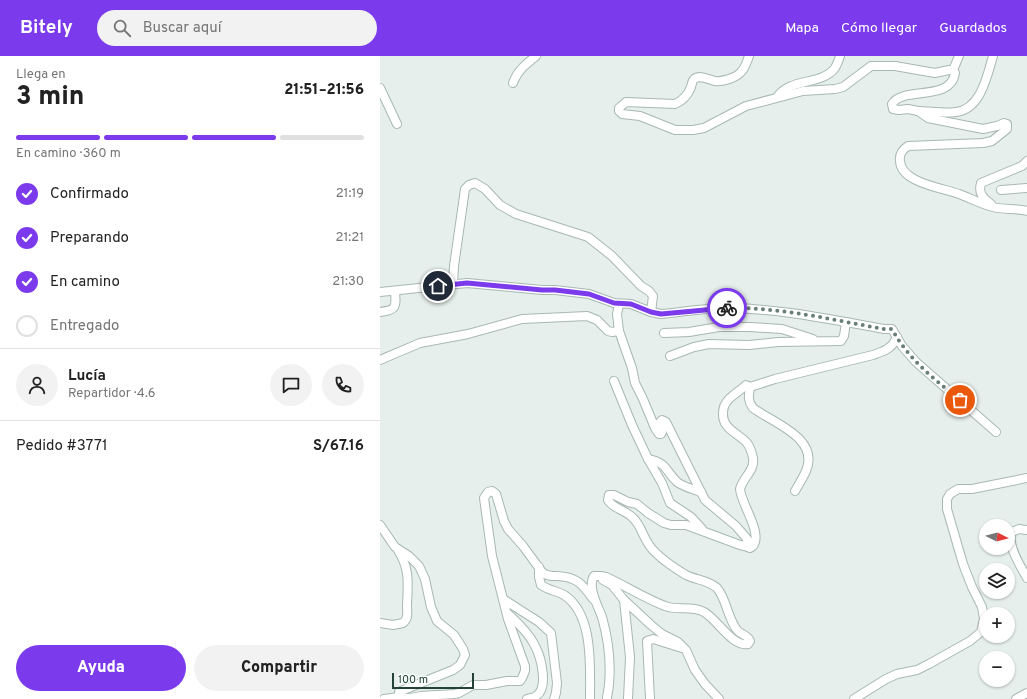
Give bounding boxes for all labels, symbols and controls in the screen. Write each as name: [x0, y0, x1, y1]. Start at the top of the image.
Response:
search box: [97, 10, 377, 46]
text: Bitely: [20, 16, 73, 40]
icon: search: [111, 17, 133, 39]
text: Buscar aquí: [143, 19, 222, 38]
text: Mapa: [785, 20, 819, 37]
text: Cómo llegar: [841, 20, 917, 37]
text: Guardados: [939, 20, 1007, 37]
text: Llega en: [16, 67, 66, 83]
text: 3 min: [16, 81, 84, 114]
text: 21:51–21:56: [284, 81, 364, 100]
text: En camino · 360 m: [16, 146, 121, 162]
icon: check: [16, 183, 38, 205]
text: Confirmado: [50, 185, 129, 204]
text: 21:19: [336, 186, 364, 202]
icon: check: [16, 227, 38, 249]
text: Preparando: [50, 229, 129, 248]
text: 21:21: [335, 230, 364, 246]
pin: [421, 269, 455, 303]
icon: check: [16, 271, 38, 293]
text: En camino: [50, 273, 120, 292]
text: 21:30: [332, 274, 364, 290]
icon: home: [427, 275, 449, 297]
courier: [707, 288, 747, 328]
icon: bike: [716, 297, 738, 319]
text: Entregado: [50, 317, 119, 336]
button: person: [16, 364, 58, 406]
button: chat: [270, 364, 312, 406]
button: phone: [322, 364, 364, 406]
text: Lucía: [68, 367, 106, 386]
pin: [943, 383, 977, 417]
text: Repartidor · 4.6: [68, 386, 156, 402]
icon: bag: [949, 389, 971, 411]
text: Pedido #3771: [16, 437, 108, 456]
text: S/67.16: [313, 437, 364, 456]
north arrow: [979, 519, 1015, 555]
map controls: [979, 519, 1015, 687]
button: layers: [979, 563, 1015, 599]
button: +: [979, 607, 1015, 643]
button: Ayuda: [16, 645, 186, 691]
button: Compartir: [194, 645, 364, 691]
button: −: [979, 651, 1015, 687]
scale bar: [392, 671, 474, 690]
text: 100 m: [398, 673, 428, 687]

